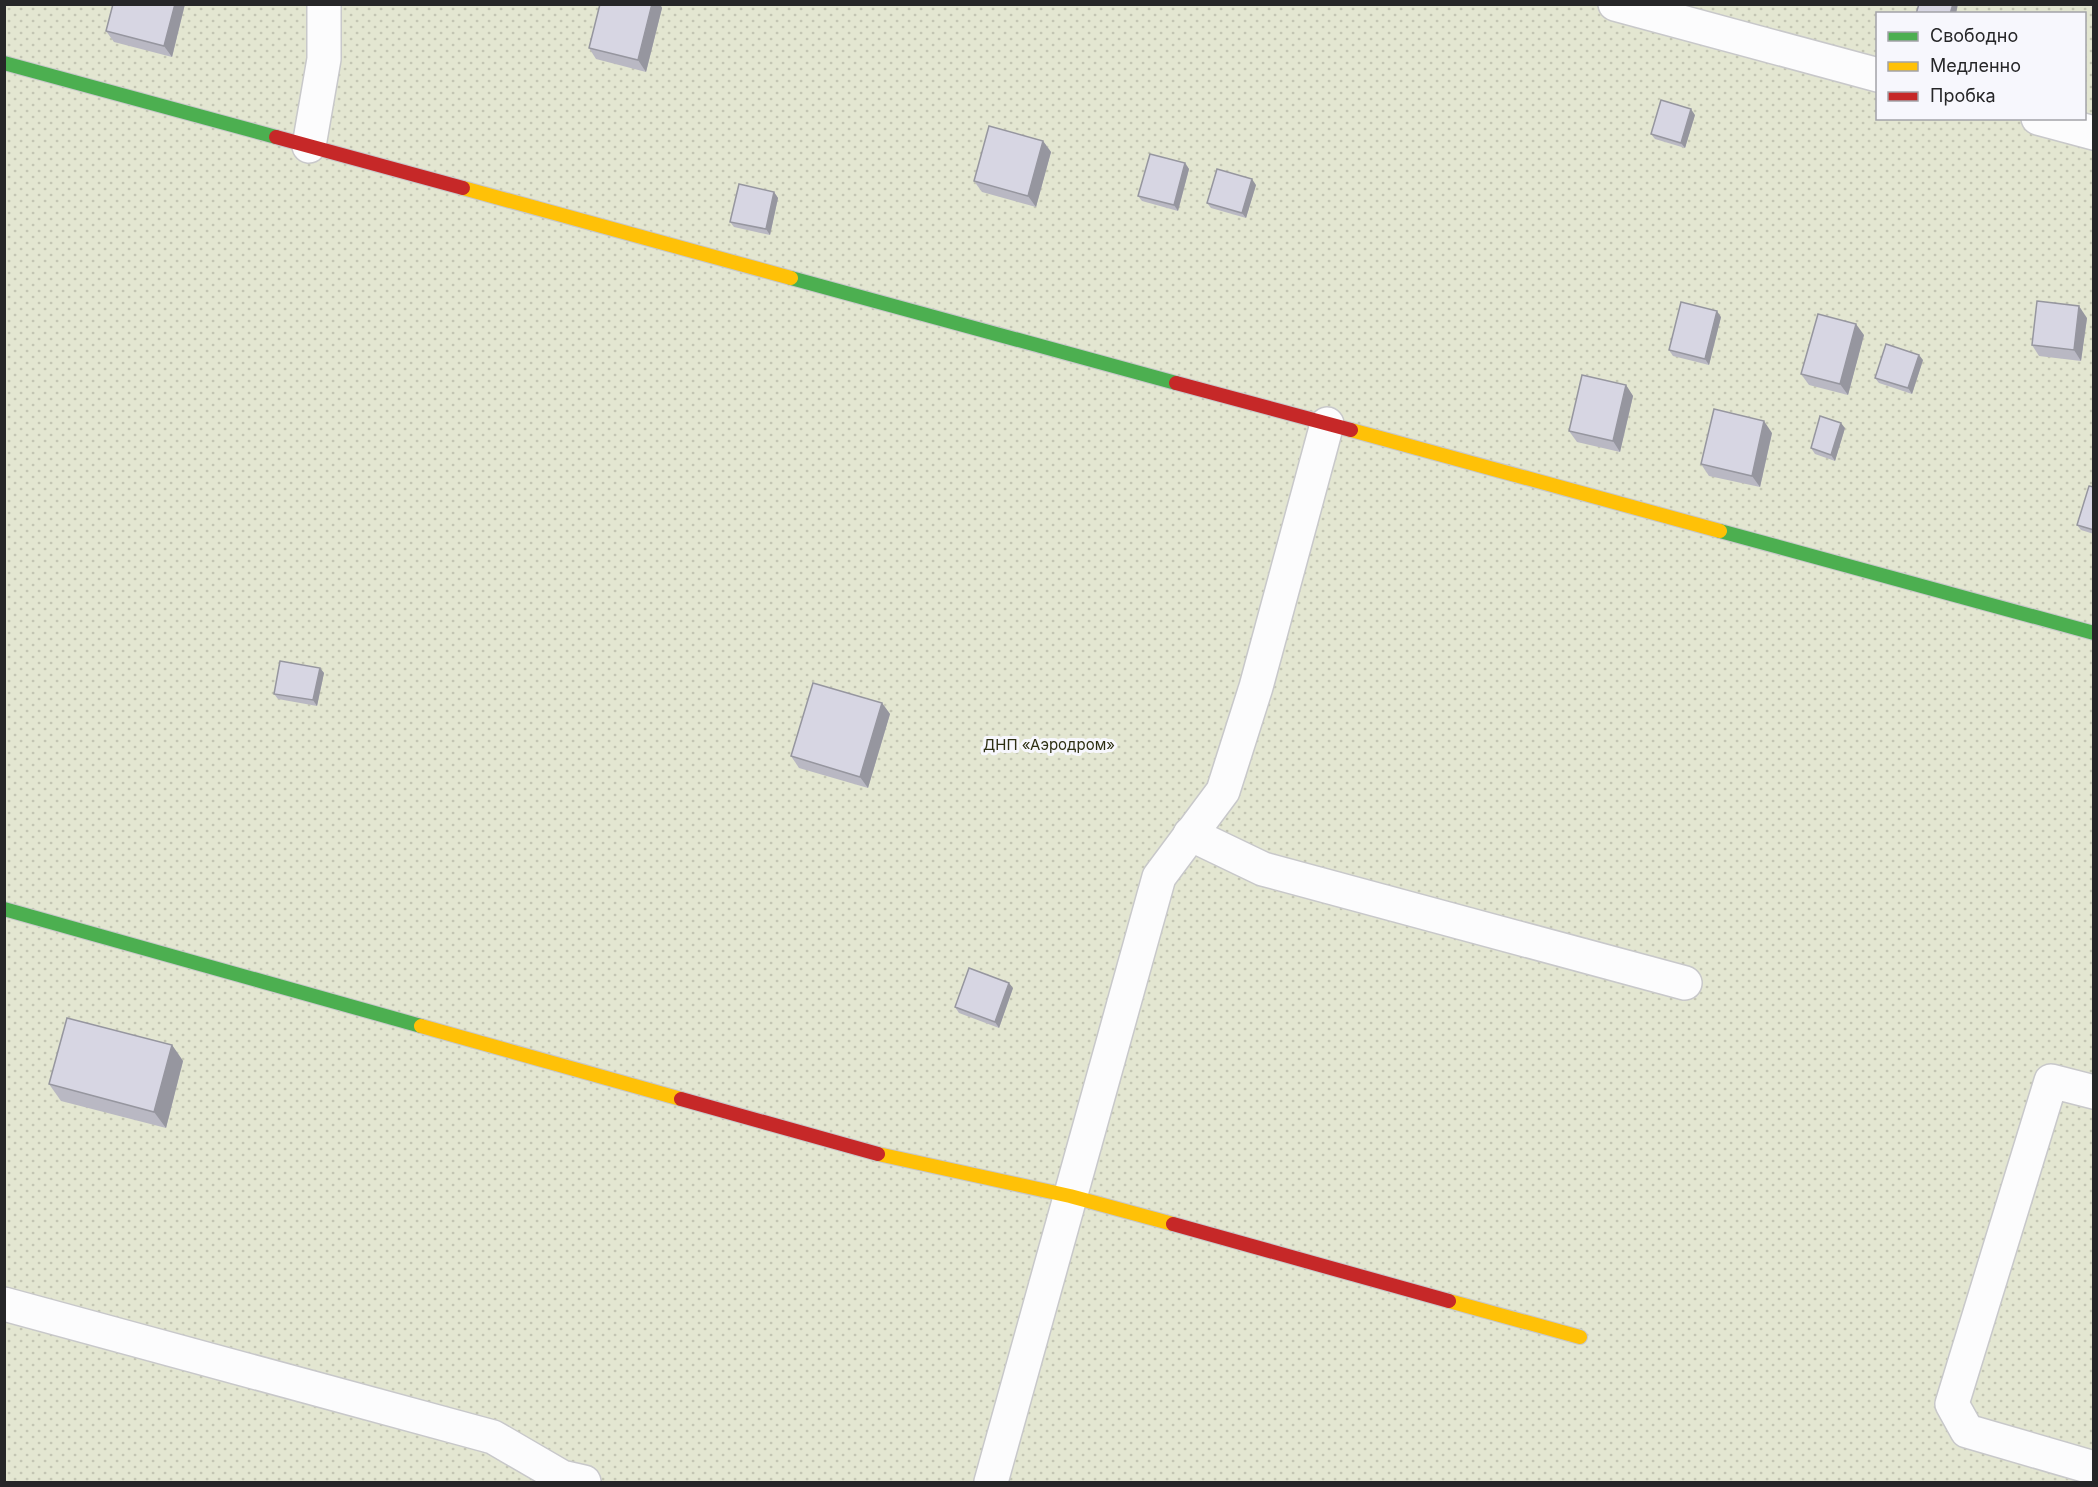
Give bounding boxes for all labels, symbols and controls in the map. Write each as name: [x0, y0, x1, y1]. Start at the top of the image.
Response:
legend: [1876, 12, 2086, 120]
text: Свободно: [1930, 25, 2018, 46]
text: Медленно: [1930, 55, 2021, 76]
text: Пробка: [1930, 85, 1996, 106]
park label: ДНП «Аэродром»: [983, 735, 1115, 754]

